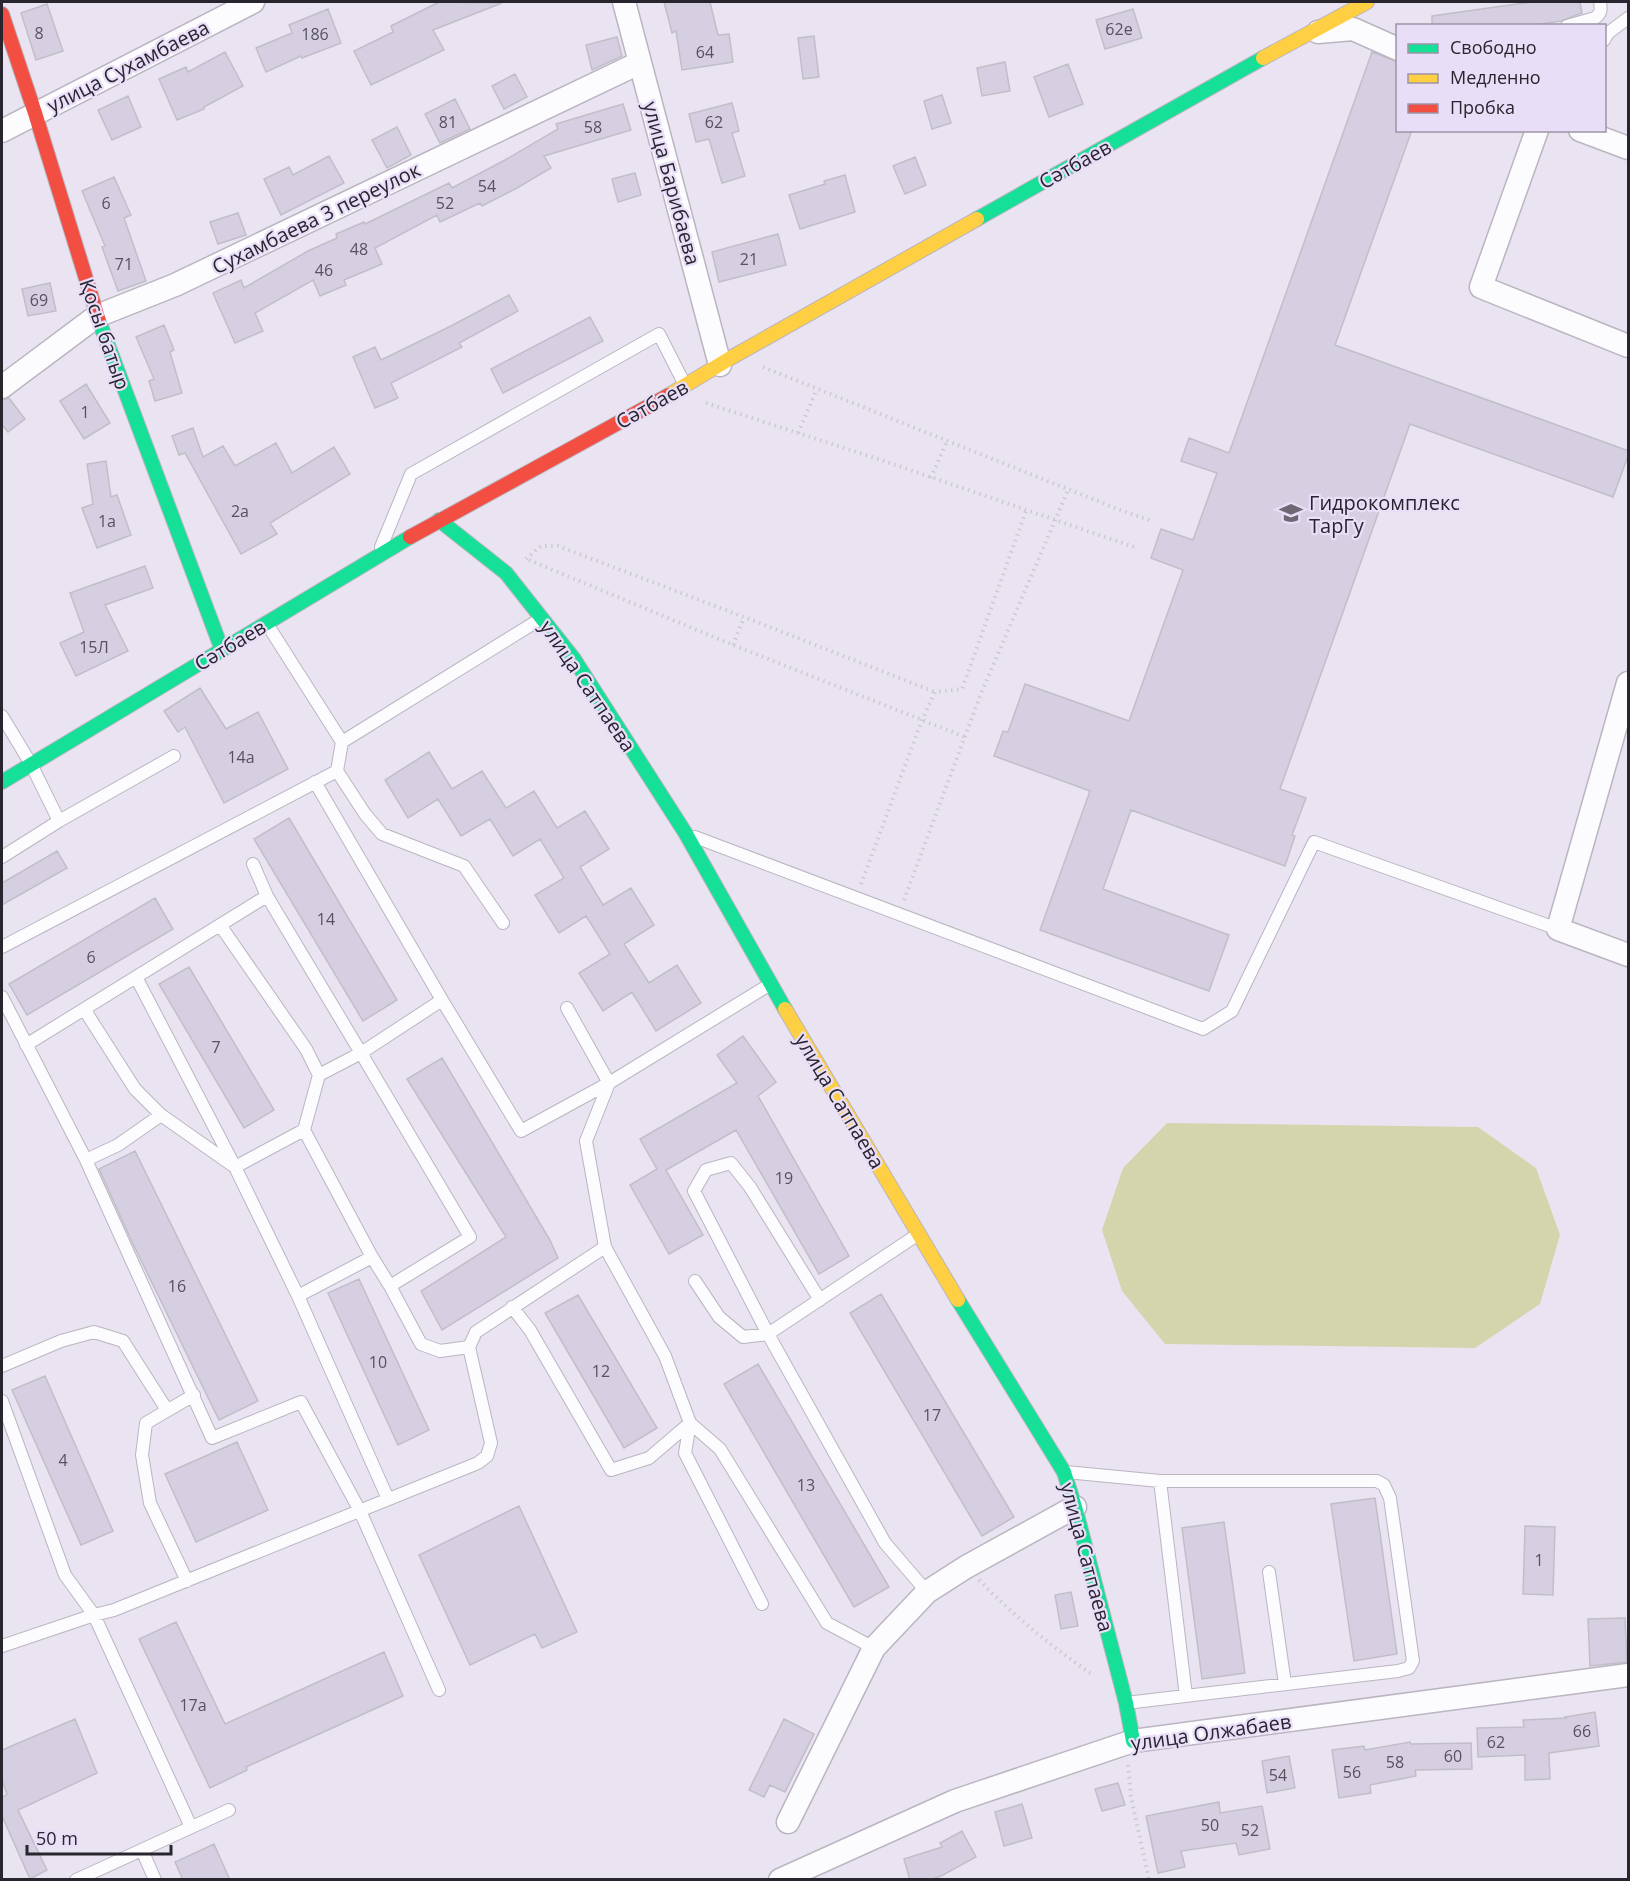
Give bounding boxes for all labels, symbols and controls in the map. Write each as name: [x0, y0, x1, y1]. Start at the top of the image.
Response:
street label: улица Сухамбаева: [42, 13, 214, 119]
house number: 62е: [1105, 18, 1133, 40]
house number: 8: [34, 22, 44, 44]
house number: 186: [301, 23, 329, 45]
legend: [1396, 24, 1606, 132]
text: Свободно: [1450, 35, 1537, 59]
house number: 64: [696, 41, 714, 63]
text: Медленно: [1450, 65, 1541, 89]
text: Пробка: [1450, 95, 1515, 119]
street label: улица Барибаева: [637, 98, 707, 268]
house number: 81: [439, 111, 457, 133]
house number: 62: [705, 111, 723, 133]
house number: 58: [584, 116, 602, 138]
street label: Сәтбаев: [1034, 133, 1116, 195]
street label: Сухамбаева 3 переулок: [207, 156, 425, 280]
house number: 54: [478, 175, 496, 197]
house number: 6: [101, 192, 111, 214]
house number: 52: [436, 192, 454, 214]
house number: 48: [350, 238, 368, 260]
house number: 21: [740, 248, 758, 270]
house number: 71: [115, 253, 133, 275]
house number: 46: [315, 259, 333, 281]
street label: Қосы батыр: [73, 275, 137, 393]
house number: 69: [30, 289, 48, 311]
street label: Сәтбаев: [611, 373, 693, 435]
house number: 1: [80, 401, 90, 423]
place label: Гидрокомплекс ТарГу: [1309, 489, 1460, 539]
house number: 2а: [231, 500, 249, 522]
school or university icon: Гидрокомплекс ТарГу: [1278, 500, 1304, 526]
house number: 1а: [98, 510, 116, 532]
street label: Сәтбаев: [189, 613, 271, 677]
street label: улица Сатпаева: [534, 615, 642, 757]
house number: 15Л: [79, 636, 109, 658]
house number: 14а: [227, 746, 255, 768]
house number: 14: [317, 908, 335, 930]
house number: 6: [86, 946, 96, 968]
street label: улица Сатпаева: [789, 1028, 891, 1174]
house number: 7: [211, 1036, 221, 1058]
house number: 19: [775, 1167, 793, 1189]
house number: 16: [168, 1275, 186, 1297]
house number: 10: [369, 1351, 387, 1373]
house number: 12: [592, 1360, 610, 1382]
house number: 17: [923, 1404, 941, 1426]
house number: 4: [58, 1449, 68, 1471]
house number: 13: [797, 1474, 815, 1496]
street label: улица Сатпаева: [1054, 1479, 1120, 1635]
house number: 1: [1534, 1549, 1544, 1571]
house number: 17а: [179, 1694, 207, 1716]
street label: улица Олжабаев: [1129, 1707, 1293, 1757]
house number: 66: [1573, 1720, 1591, 1742]
house number: 62: [1487, 1731, 1505, 1753]
house number: 60: [1444, 1745, 1462, 1767]
house number: 58: [1386, 1751, 1404, 1773]
house number: 56: [1343, 1761, 1361, 1783]
house number: 54: [1269, 1764, 1287, 1786]
house number: 50: [1201, 1814, 1219, 1836]
scale bar: [27, 1818, 171, 1856]
house number: 52: [1241, 1819, 1259, 1841]
text: 50 m: [36, 1826, 78, 1850]

